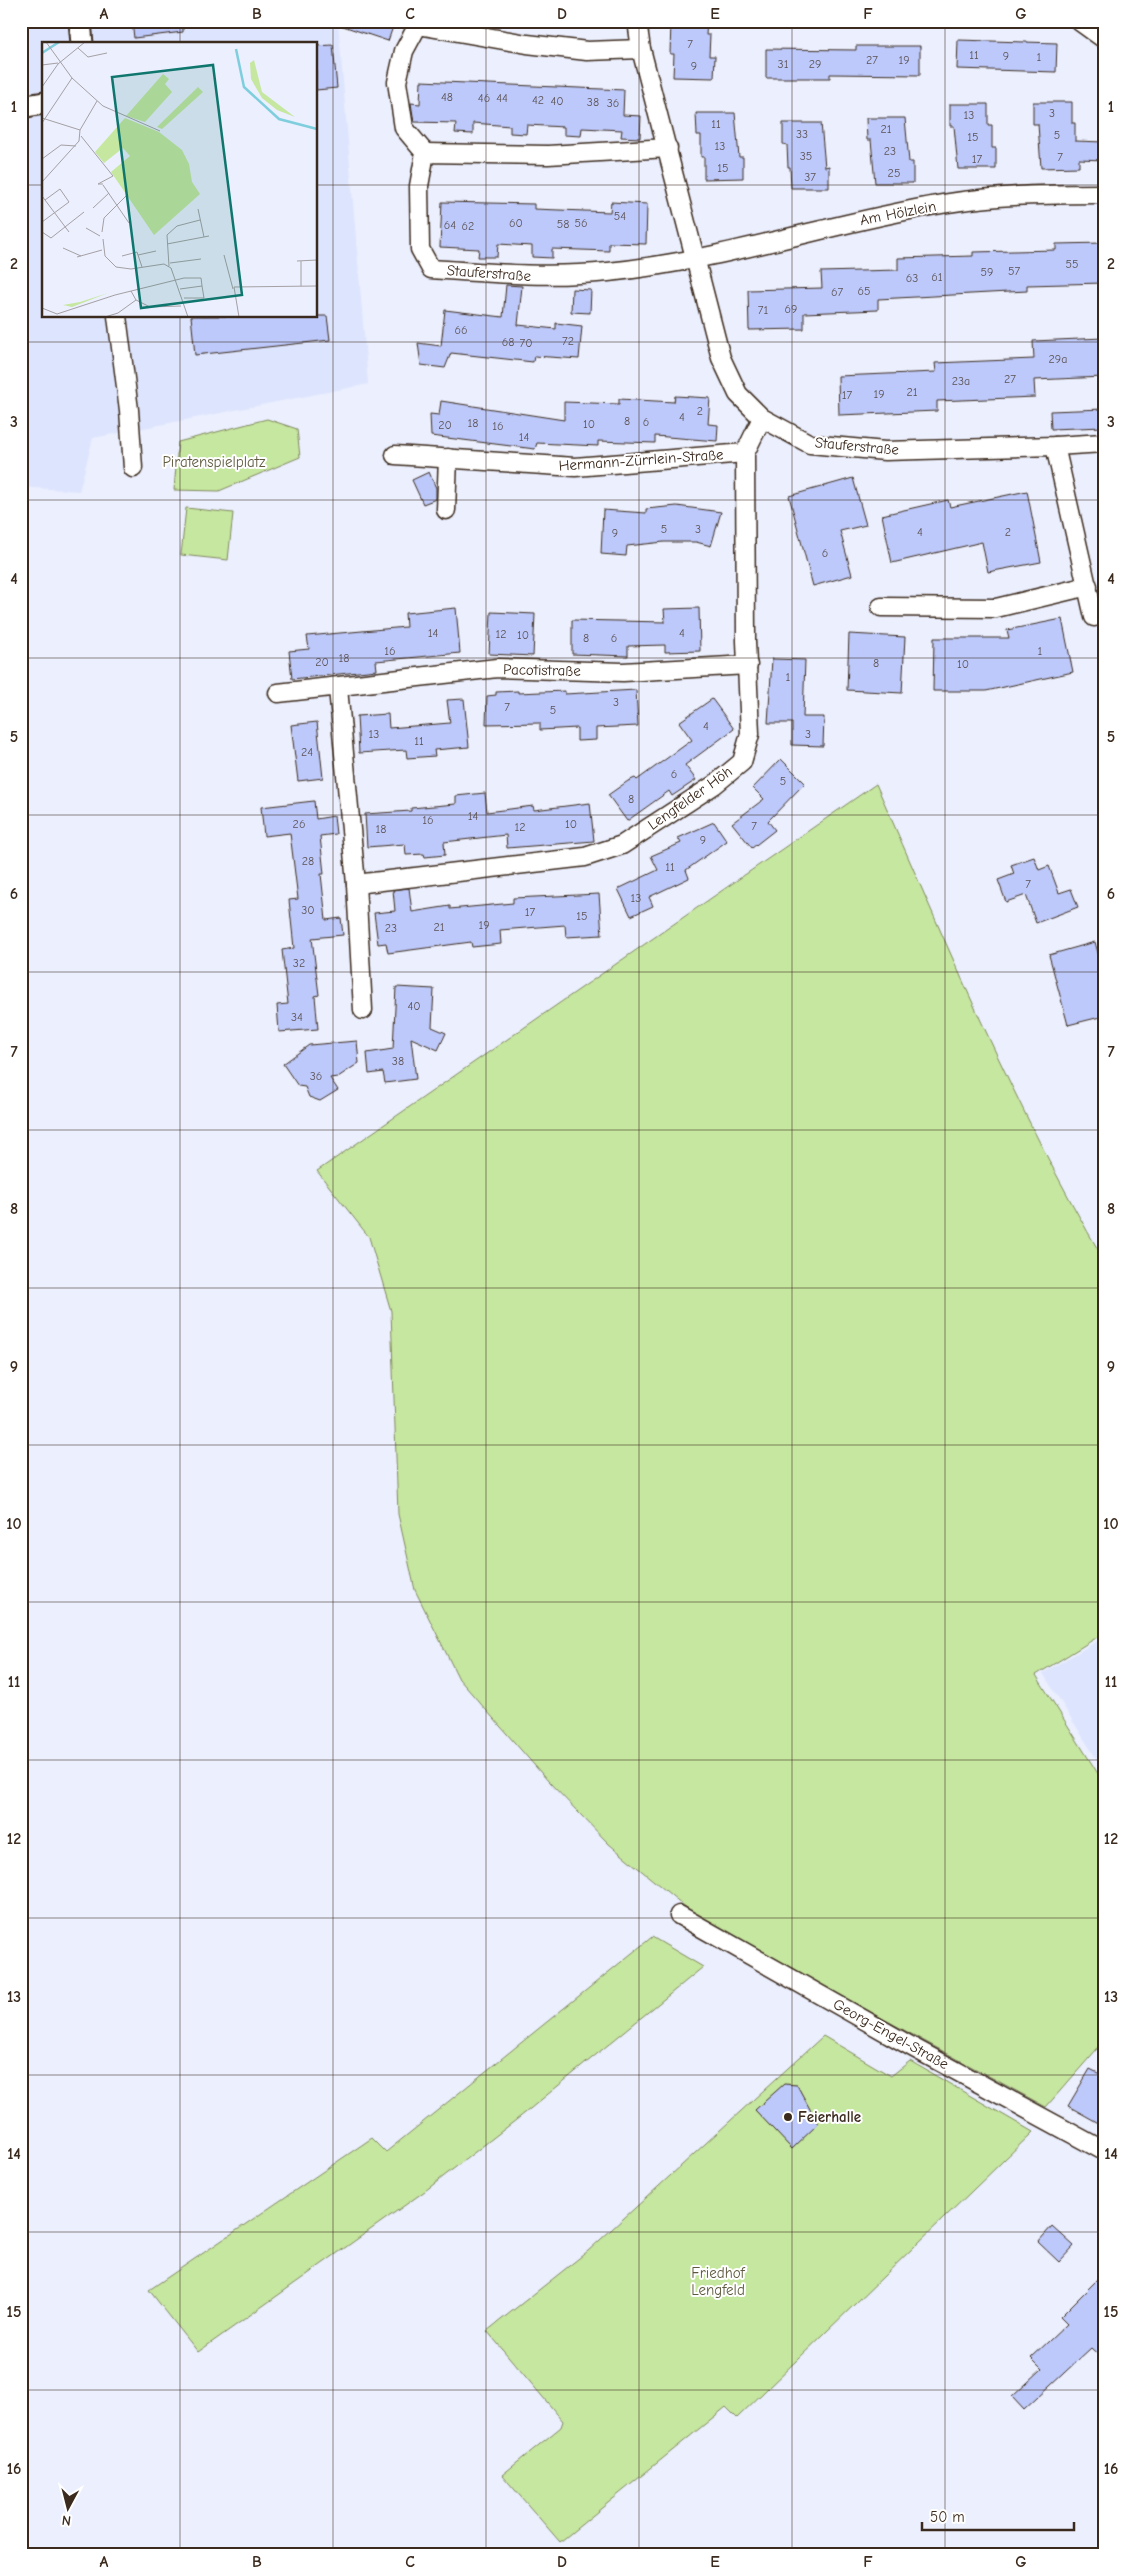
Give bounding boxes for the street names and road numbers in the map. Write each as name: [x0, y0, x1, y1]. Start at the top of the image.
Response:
street label: Am Hölzlein: [858, 197, 938, 229]
street label: Stauferstraße: [446, 261, 532, 285]
street label: Stauferstraße: [814, 433, 900, 459]
street label: Hermann-Zürrlein-Straße: [558, 445, 725, 475]
street label: Pacotistraße: [503, 660, 581, 680]
street label: Lengfelder Höh: [644, 762, 736, 834]
street label: Georg-Engel-Straße: [830, 1995, 952, 2073]

